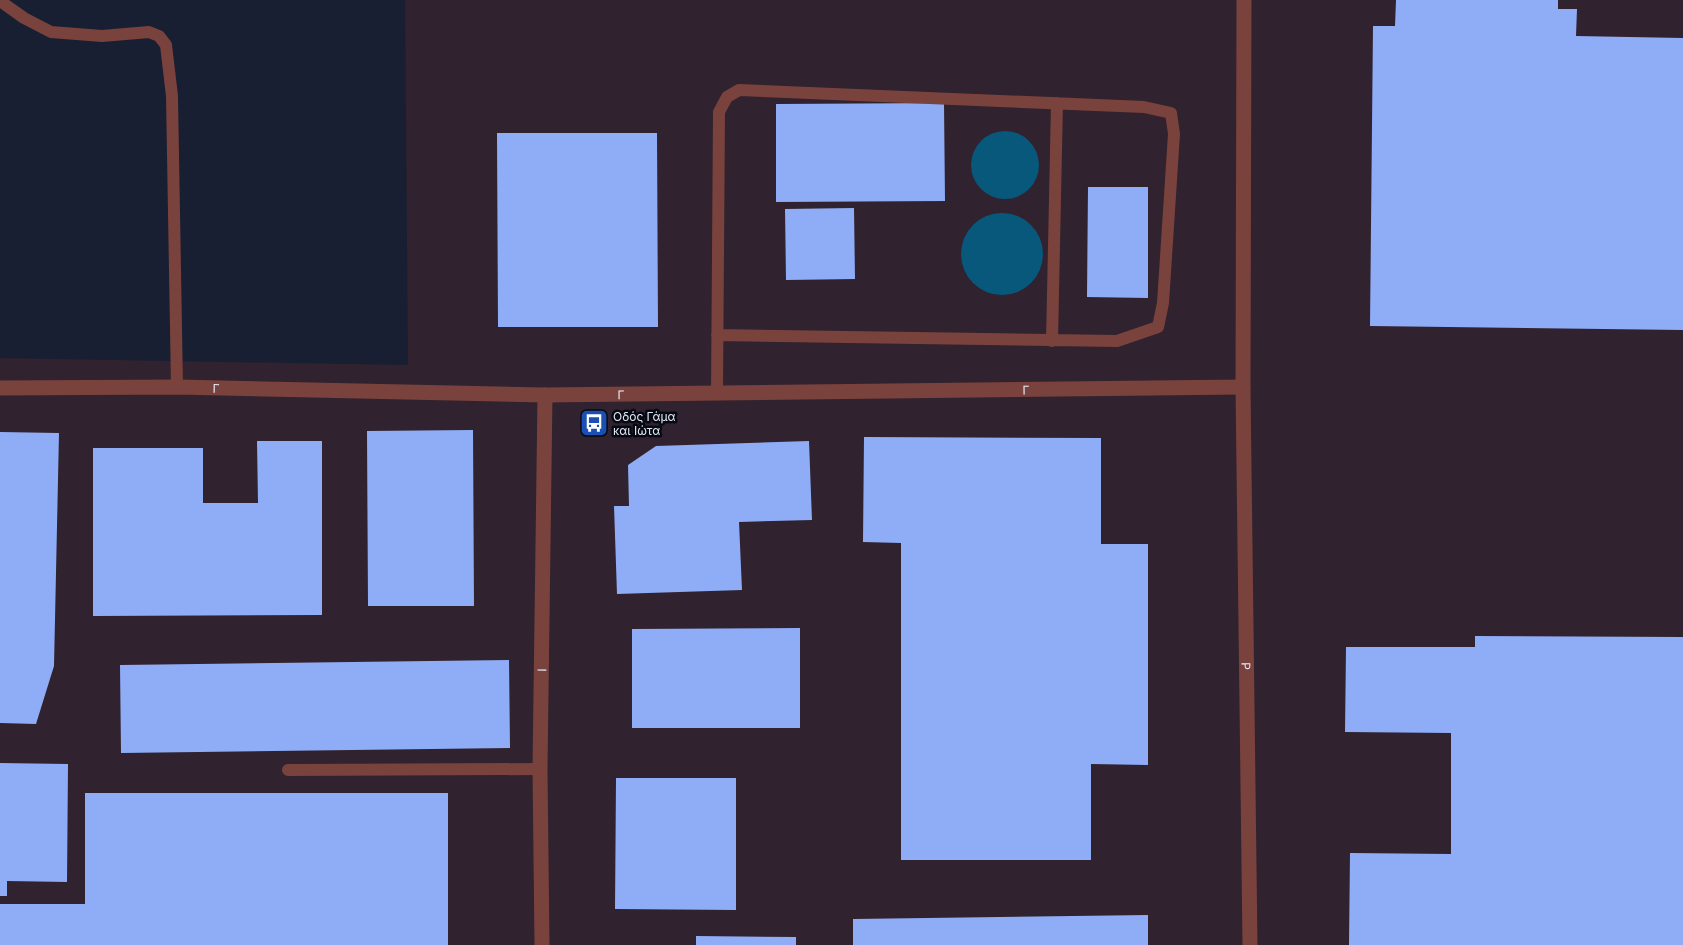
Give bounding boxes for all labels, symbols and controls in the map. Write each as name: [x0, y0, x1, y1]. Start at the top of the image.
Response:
street label: Γ: [212, 380, 220, 395]
street label: Γ: [1022, 382, 1029, 397]
street label: Γ: [617, 387, 625, 402]
bus stop icon: Οδός Γάμα και Ιώτα: [579, 408, 609, 438]
place label: Οδός Γάμα και Ιώτα: [613, 409, 676, 438]
street label: Ρ: [1239, 662, 1254, 670]
street label: Ι: [534, 668, 549, 672]

